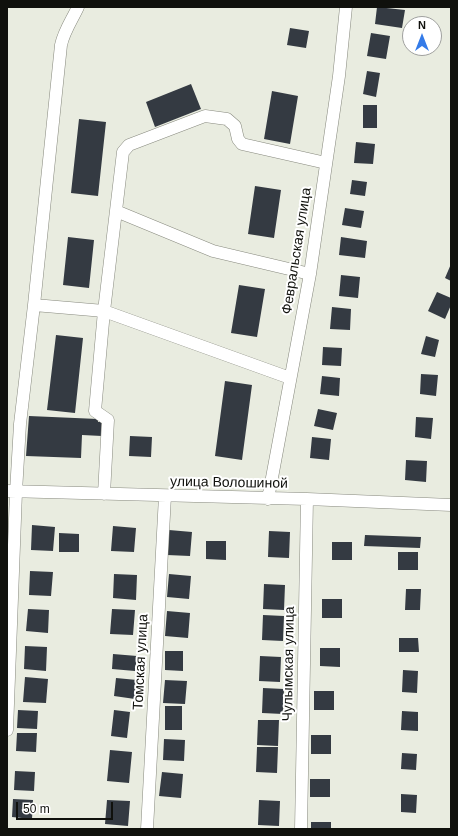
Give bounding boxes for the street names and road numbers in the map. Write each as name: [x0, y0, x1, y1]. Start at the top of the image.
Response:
street label: Февральская улица: [279, 186, 315, 316]
street label: улица Волошиной: [170, 474, 288, 492]
street label: Чулымская улица: [280, 606, 298, 722]
street label: Томская улица: [130, 614, 152, 710]

